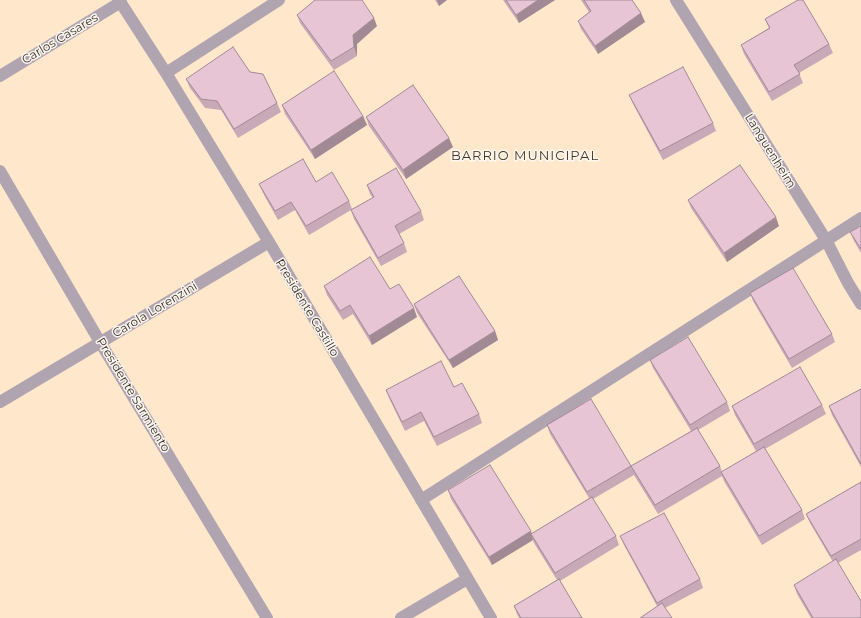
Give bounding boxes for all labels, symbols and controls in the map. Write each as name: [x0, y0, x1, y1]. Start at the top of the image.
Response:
street label: Carlos Casares: [19, 11, 101, 67]
street label: Languenheim: [741, 111, 799, 191]
district label: BARRIO MUNICIPAL: [451, 148, 599, 164]
street label: Presidente Castillo: [272, 257, 342, 359]
street label: Carola Lorenzini: [110, 279, 200, 341]
street label: Presidente Sarmiento: [93, 335, 173, 455]

